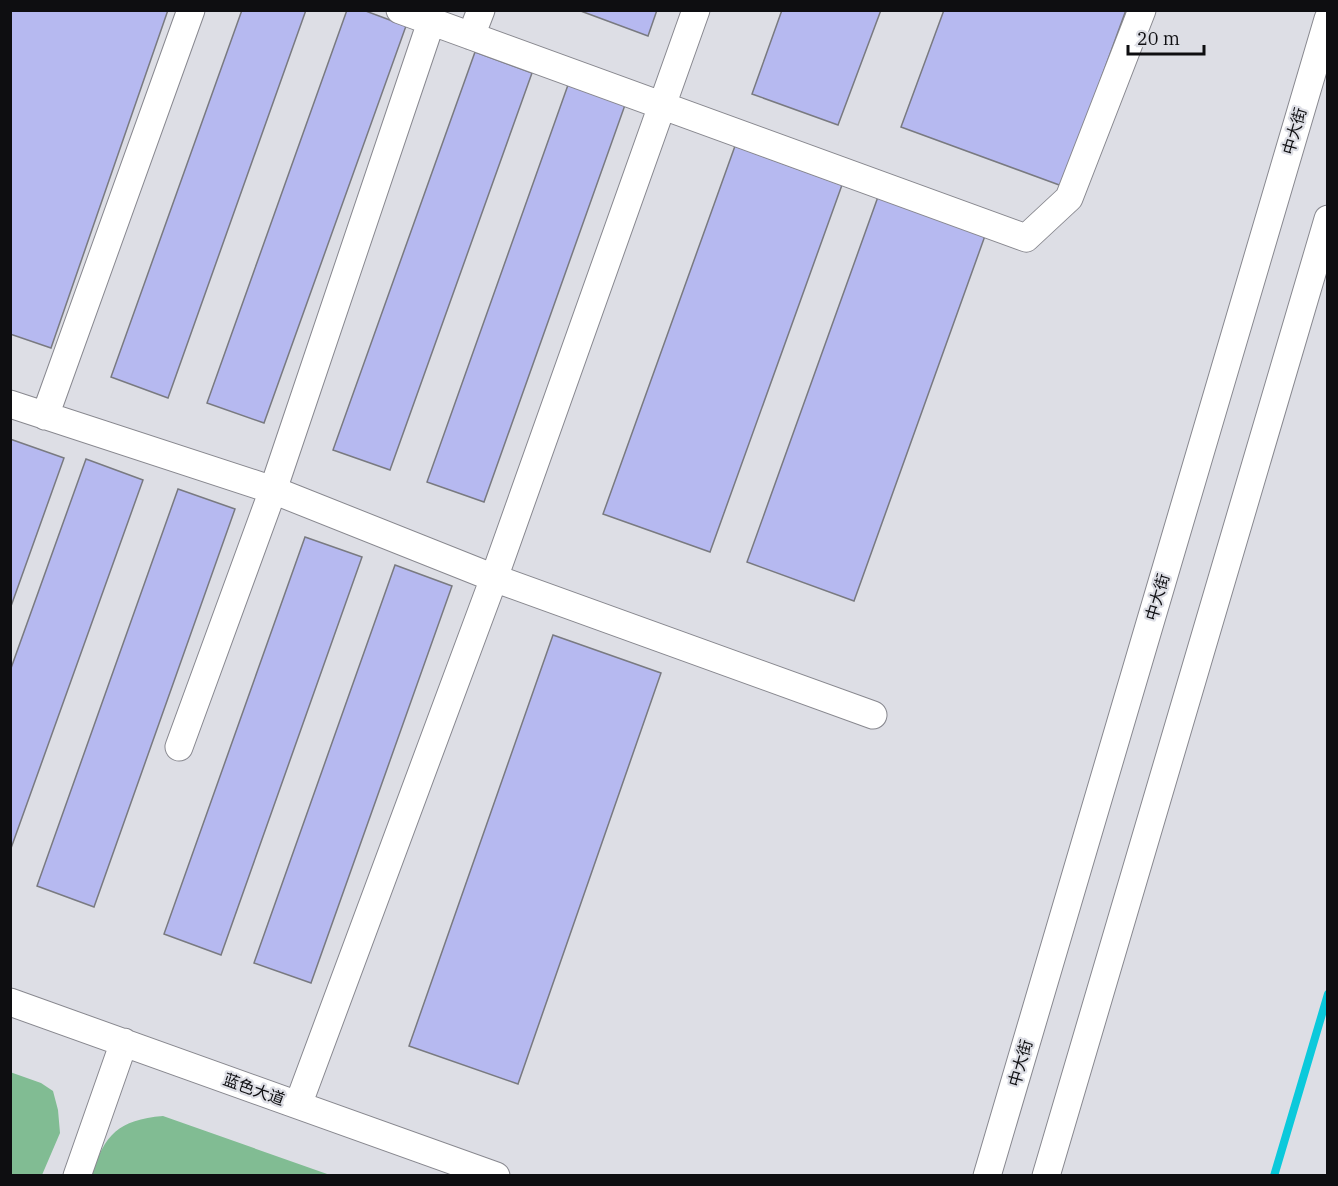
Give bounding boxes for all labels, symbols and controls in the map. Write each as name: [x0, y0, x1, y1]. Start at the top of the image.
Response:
scale bar: [1128, 18, 1204, 56]
text: 20 m: [1137, 27, 1180, 50]
street label: 中大街: [1278, 105, 1310, 157]
street label: 中大街: [1141, 571, 1173, 623]
street label: 中大街: [1004, 1037, 1036, 1089]
street label: 蓝色大道: [221, 1069, 287, 1109]

